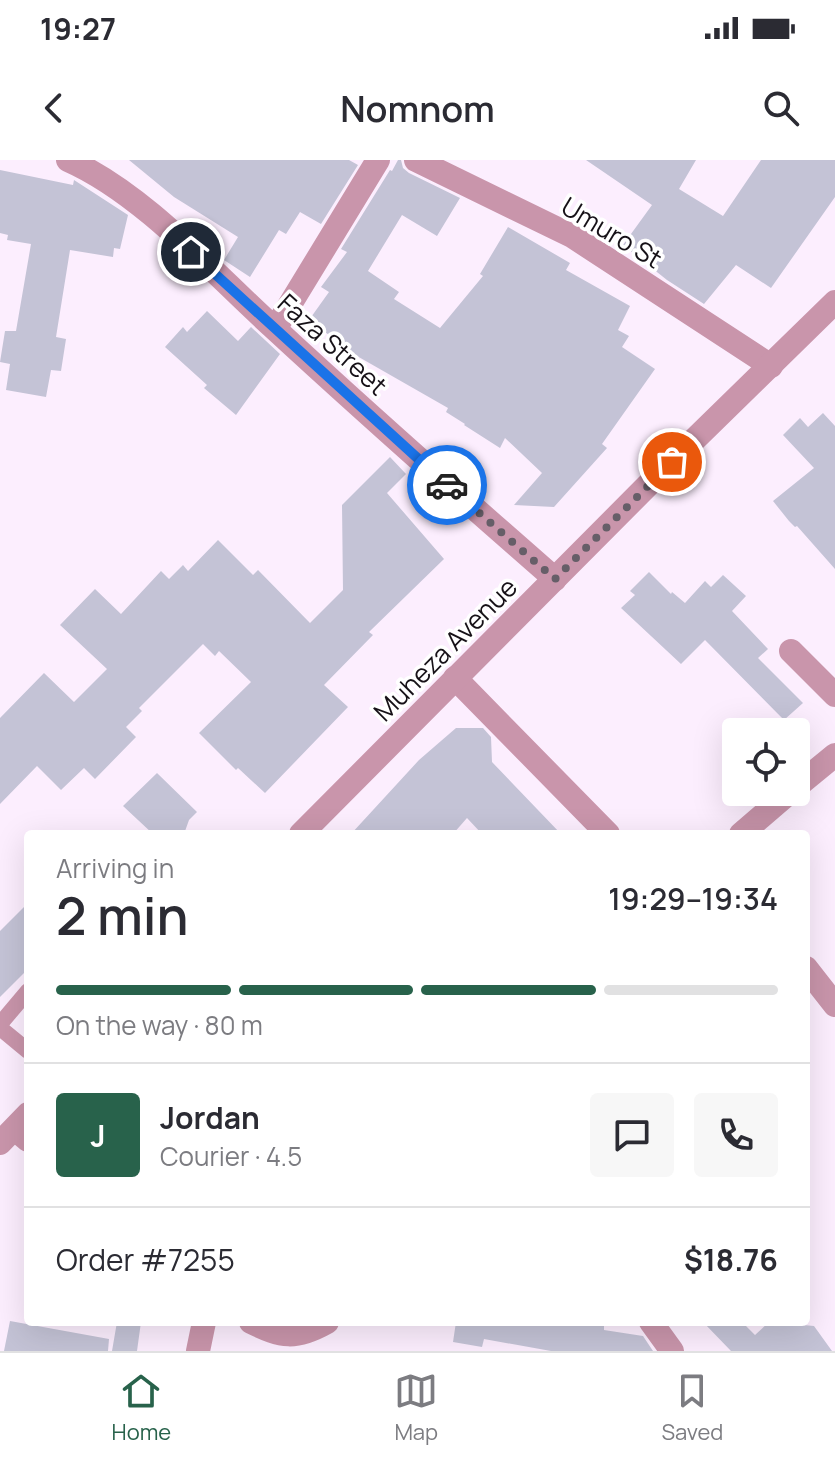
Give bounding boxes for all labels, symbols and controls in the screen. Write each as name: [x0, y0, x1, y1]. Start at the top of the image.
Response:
text: 19:27: [40, 8, 116, 49]
text: Nomnom: [340, 84, 495, 133]
icon: back: [32, 86, 76, 130]
icon: search: [759, 86, 803, 130]
street label: Umuro St: [555, 188, 669, 276]
pin: [157, 218, 225, 286]
icon: home: [169, 230, 213, 274]
street label: Faza Street: [270, 285, 396, 403]
pin: [638, 428, 706, 496]
icon: bag: [650, 440, 694, 484]
courier: [407, 445, 487, 525]
icon: car: [425, 463, 469, 507]
street label: Muheza Avenue: [365, 569, 525, 729]
map controls: [722, 718, 810, 806]
button: locate: [722, 718, 810, 806]
text: Arriving in: [56, 850, 174, 886]
text: 19:29–19:34: [608, 878, 778, 919]
text: 2 min: [56, 880, 189, 951]
text: On the way · 80 m: [56, 1007, 263, 1043]
button: chat: [590, 1093, 674, 1177]
button: phone: [694, 1093, 778, 1177]
text: Jordan: [160, 1097, 260, 1138]
text: J: [90, 1115, 106, 1156]
text: Courier · 4.5: [160, 1138, 302, 1174]
text: Order #7255: [56, 1239, 235, 1280]
text: $18.76: [684, 1239, 778, 1280]
tab: Home: [112, 1369, 171, 1447]
tab: Map: [394, 1369, 438, 1447]
tab: Saved: [661, 1369, 723, 1447]

